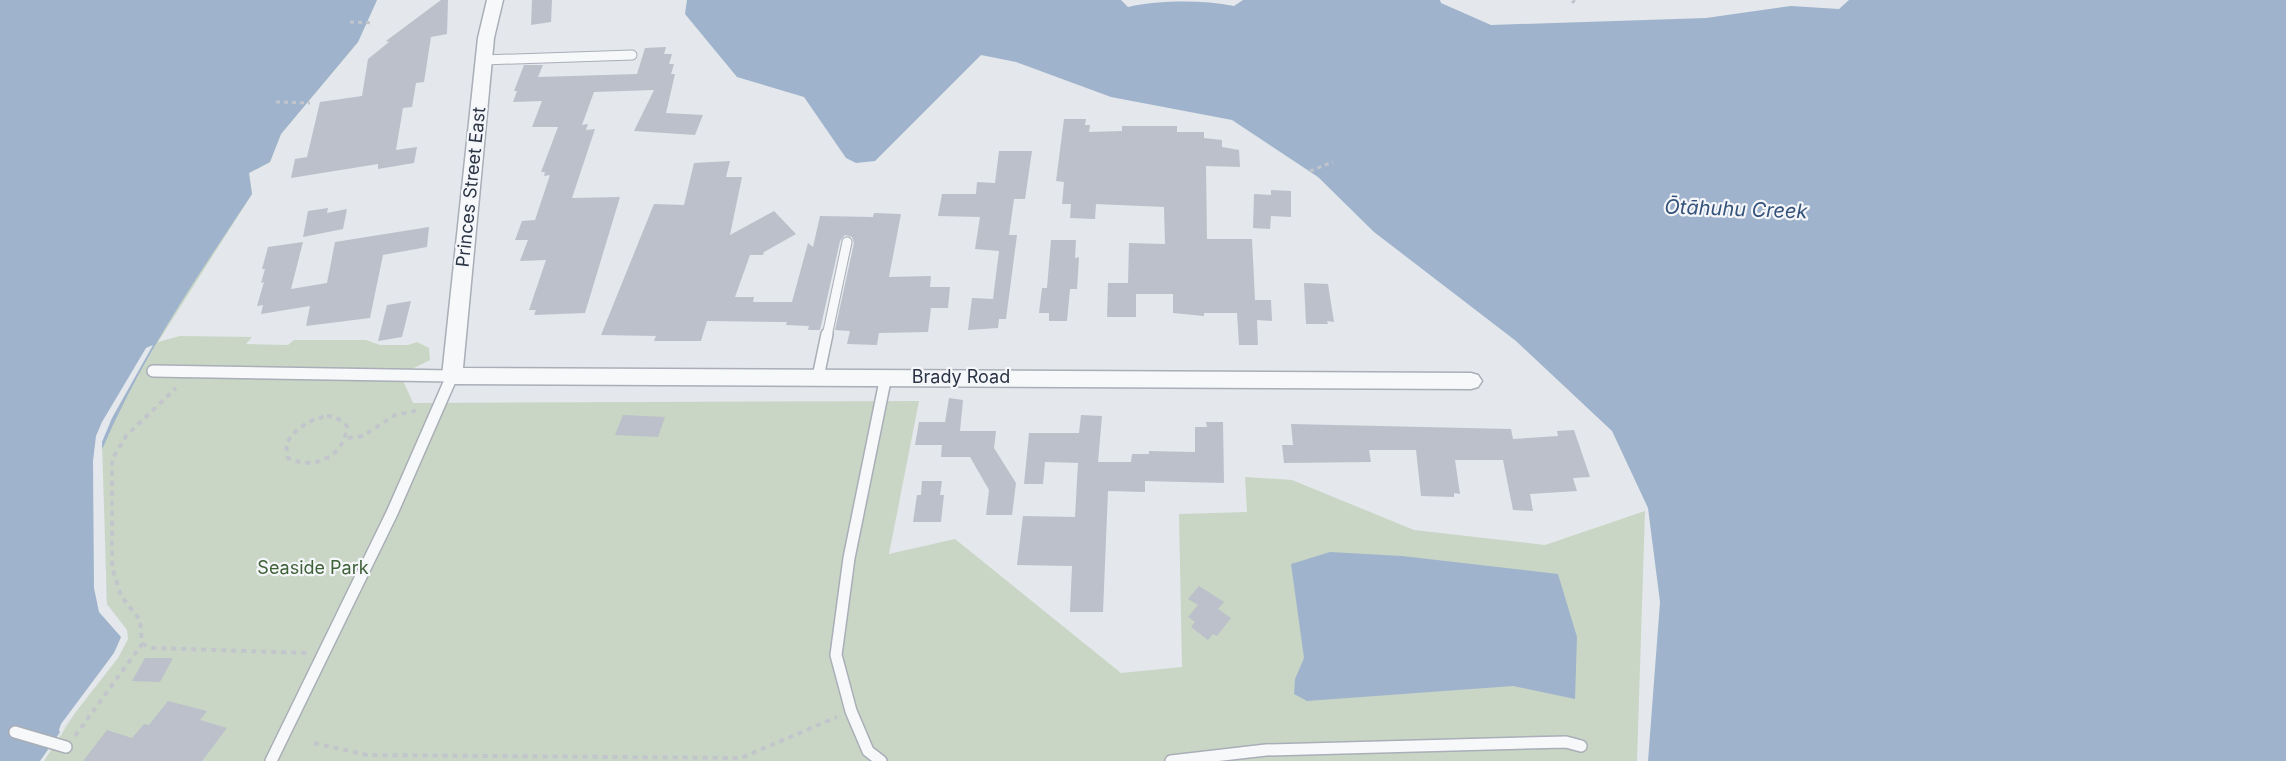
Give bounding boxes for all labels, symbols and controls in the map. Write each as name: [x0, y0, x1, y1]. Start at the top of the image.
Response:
street label: Princes Street East: [452, 106, 489, 268]
water label: Ōtāhuhu Creek: [1664, 195, 1809, 224]
street label: Brady Road: [912, 366, 1010, 387]
park label: Seaside Park: [257, 557, 369, 578]

